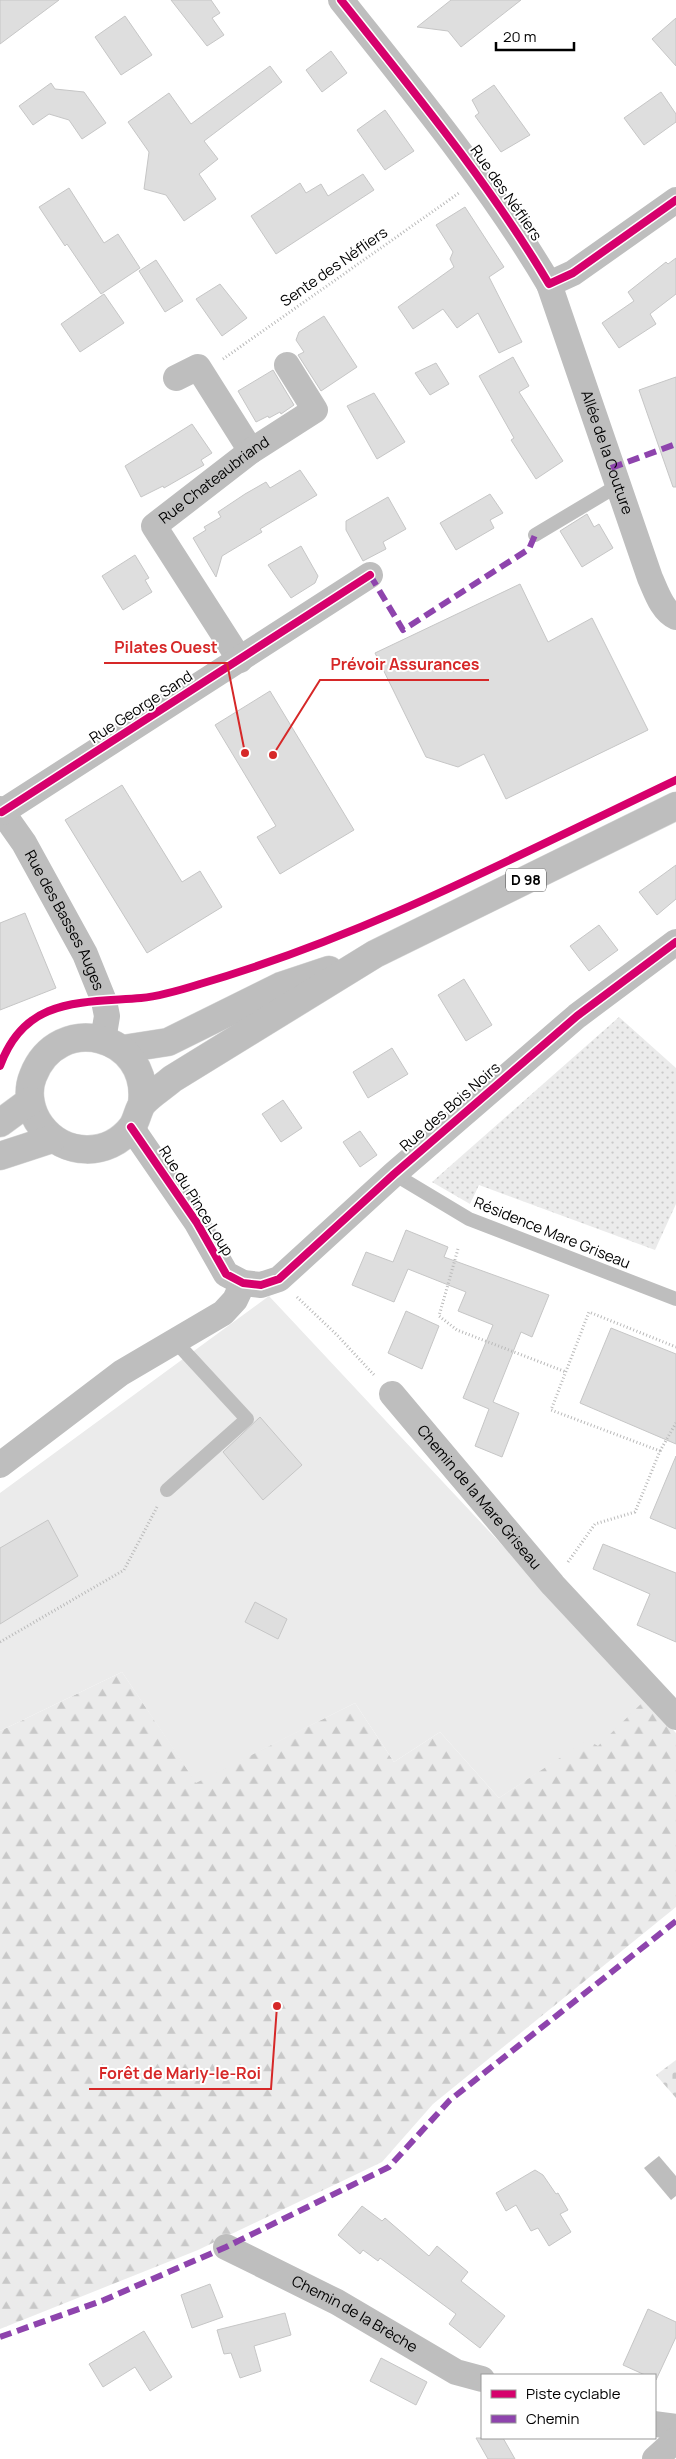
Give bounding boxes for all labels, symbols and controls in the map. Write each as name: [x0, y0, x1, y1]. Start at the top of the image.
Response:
scale bar: [496, 20, 574, 52]
text: 20 m: [503, 26, 536, 47]
street label: Rue des Néfliers: [466, 141, 547, 245]
street label: Sente des Néfliers: [276, 222, 392, 311]
street label: Allée de la Couture: [576, 387, 638, 517]
street label: Rue Chateaubriand: [154, 431, 273, 528]
callout: Pilates Ouest: [104, 632, 227, 663]
text: Pilates Ouest: [114, 636, 218, 658]
callout: Prévoir Assurances: [320, 649, 489, 680]
text: Prévoir Assurances: [330, 653, 480, 675]
street label: Rue George Sand: [85, 665, 197, 748]
street label: Rue des Basses Auges: [20, 846, 110, 994]
road number: D 98: [506, 868, 546, 892]
street label: Rue des Bois Noirs: [395, 1057, 504, 1156]
street label: Rue du Pince Loup: [154, 1142, 239, 1260]
street label: Résidence Mare Griseau: [471, 1192, 634, 1274]
street label: Chemin de la Mare Griseau: [412, 1420, 546, 1574]
callout: Forêt de Marly-le-Roi: [89, 2058, 271, 2089]
text: Forêt de Marly-le-Roi: [99, 2062, 261, 2084]
street label: Chemin de la Brèche: [288, 2270, 422, 2357]
legend: [481, 2374, 656, 2439]
text: Piste cyclable: [526, 2383, 621, 2404]
text: Chemin: [526, 2408, 579, 2429]

